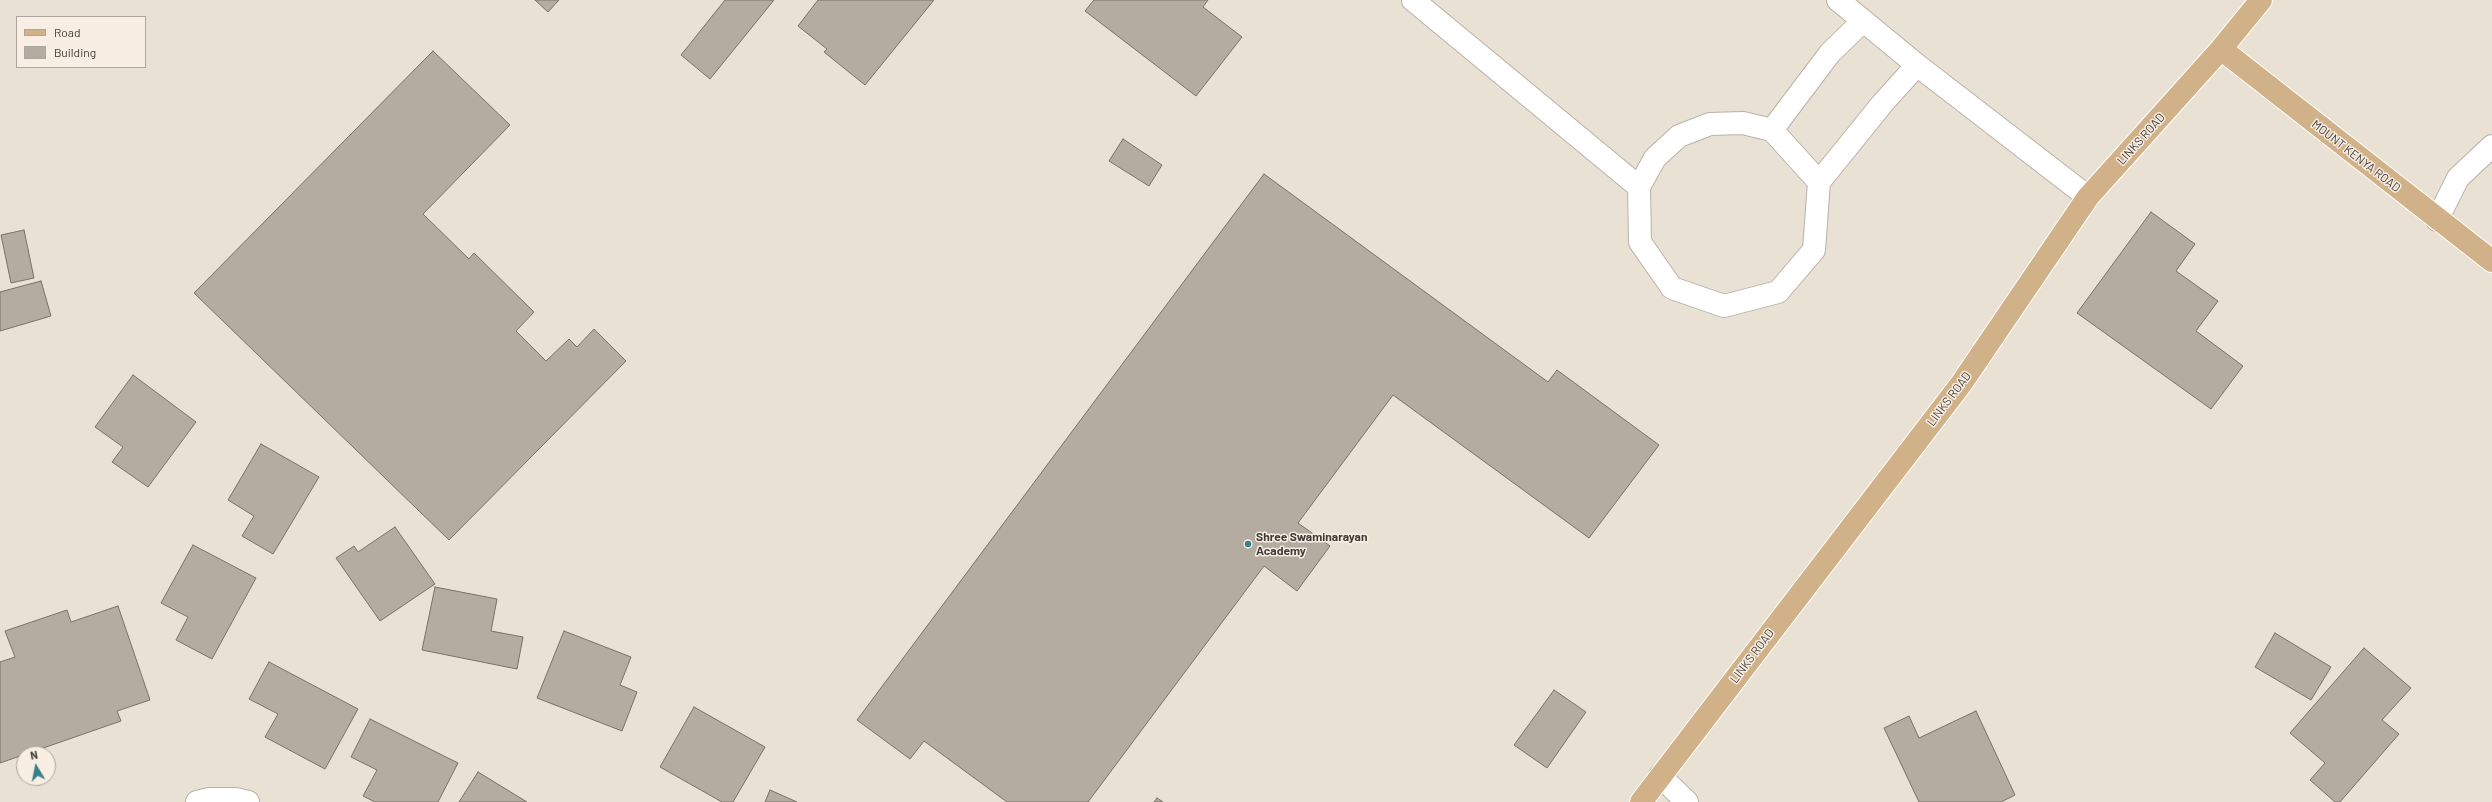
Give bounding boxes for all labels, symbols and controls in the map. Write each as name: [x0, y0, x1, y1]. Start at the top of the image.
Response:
legend: [16, 16, 146, 68]
text: Road: [54, 25, 81, 39]
text: Building: [54, 45, 96, 59]
street label: LINKS ROAD: [2114, 110, 2168, 168]
street label: MOUNT KENYA ROAD: [2309, 117, 2403, 195]
street label: LINKS ROAD: [1924, 369, 1974, 429]
place label: Shree Swaminarayan Academy: [1256, 530, 1367, 558]
marker: Shree Swaminarayan Academy: [1243, 539, 1253, 549]
street label: LINKS ROAD: [1727, 626, 1777, 686]
north arrow: [16, 746, 56, 786]
text: N: [29, 748, 39, 762]

